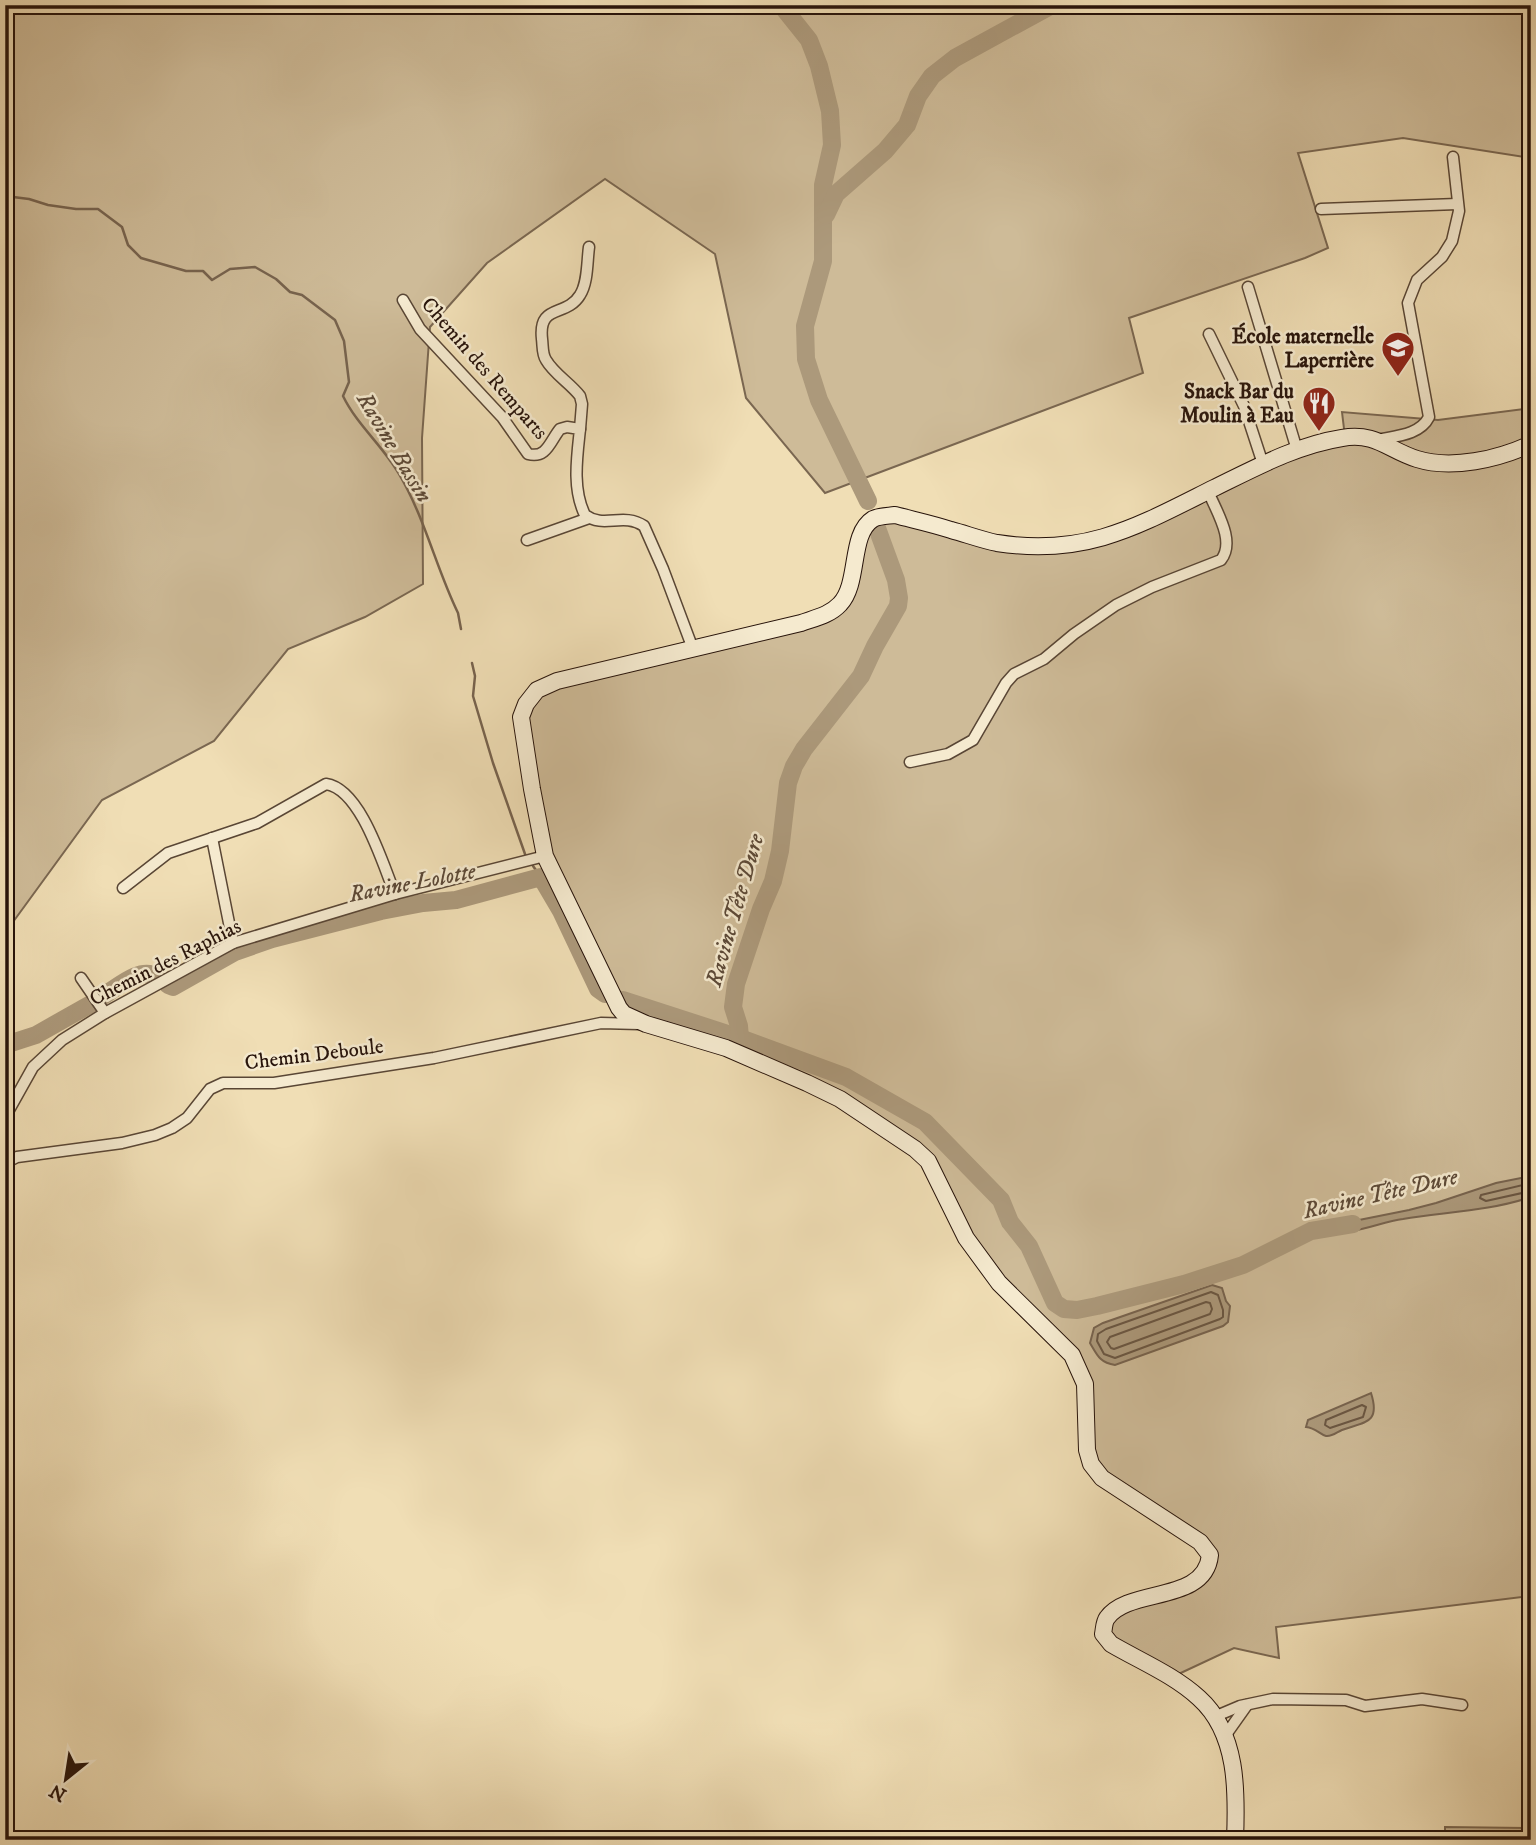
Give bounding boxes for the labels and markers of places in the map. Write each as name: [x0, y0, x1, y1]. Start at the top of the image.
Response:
place label: École maternelle Laperrière: [1232, 322, 1374, 374]
school or university icon: École maternelle Laperrière: [1379, 329, 1417, 378]
place label: Snack Bar du Moulin à Eau: [1180, 379, 1294, 429]
restaurant icon: Snack Bar du Moulin à Eau: [1300, 384, 1338, 433]

